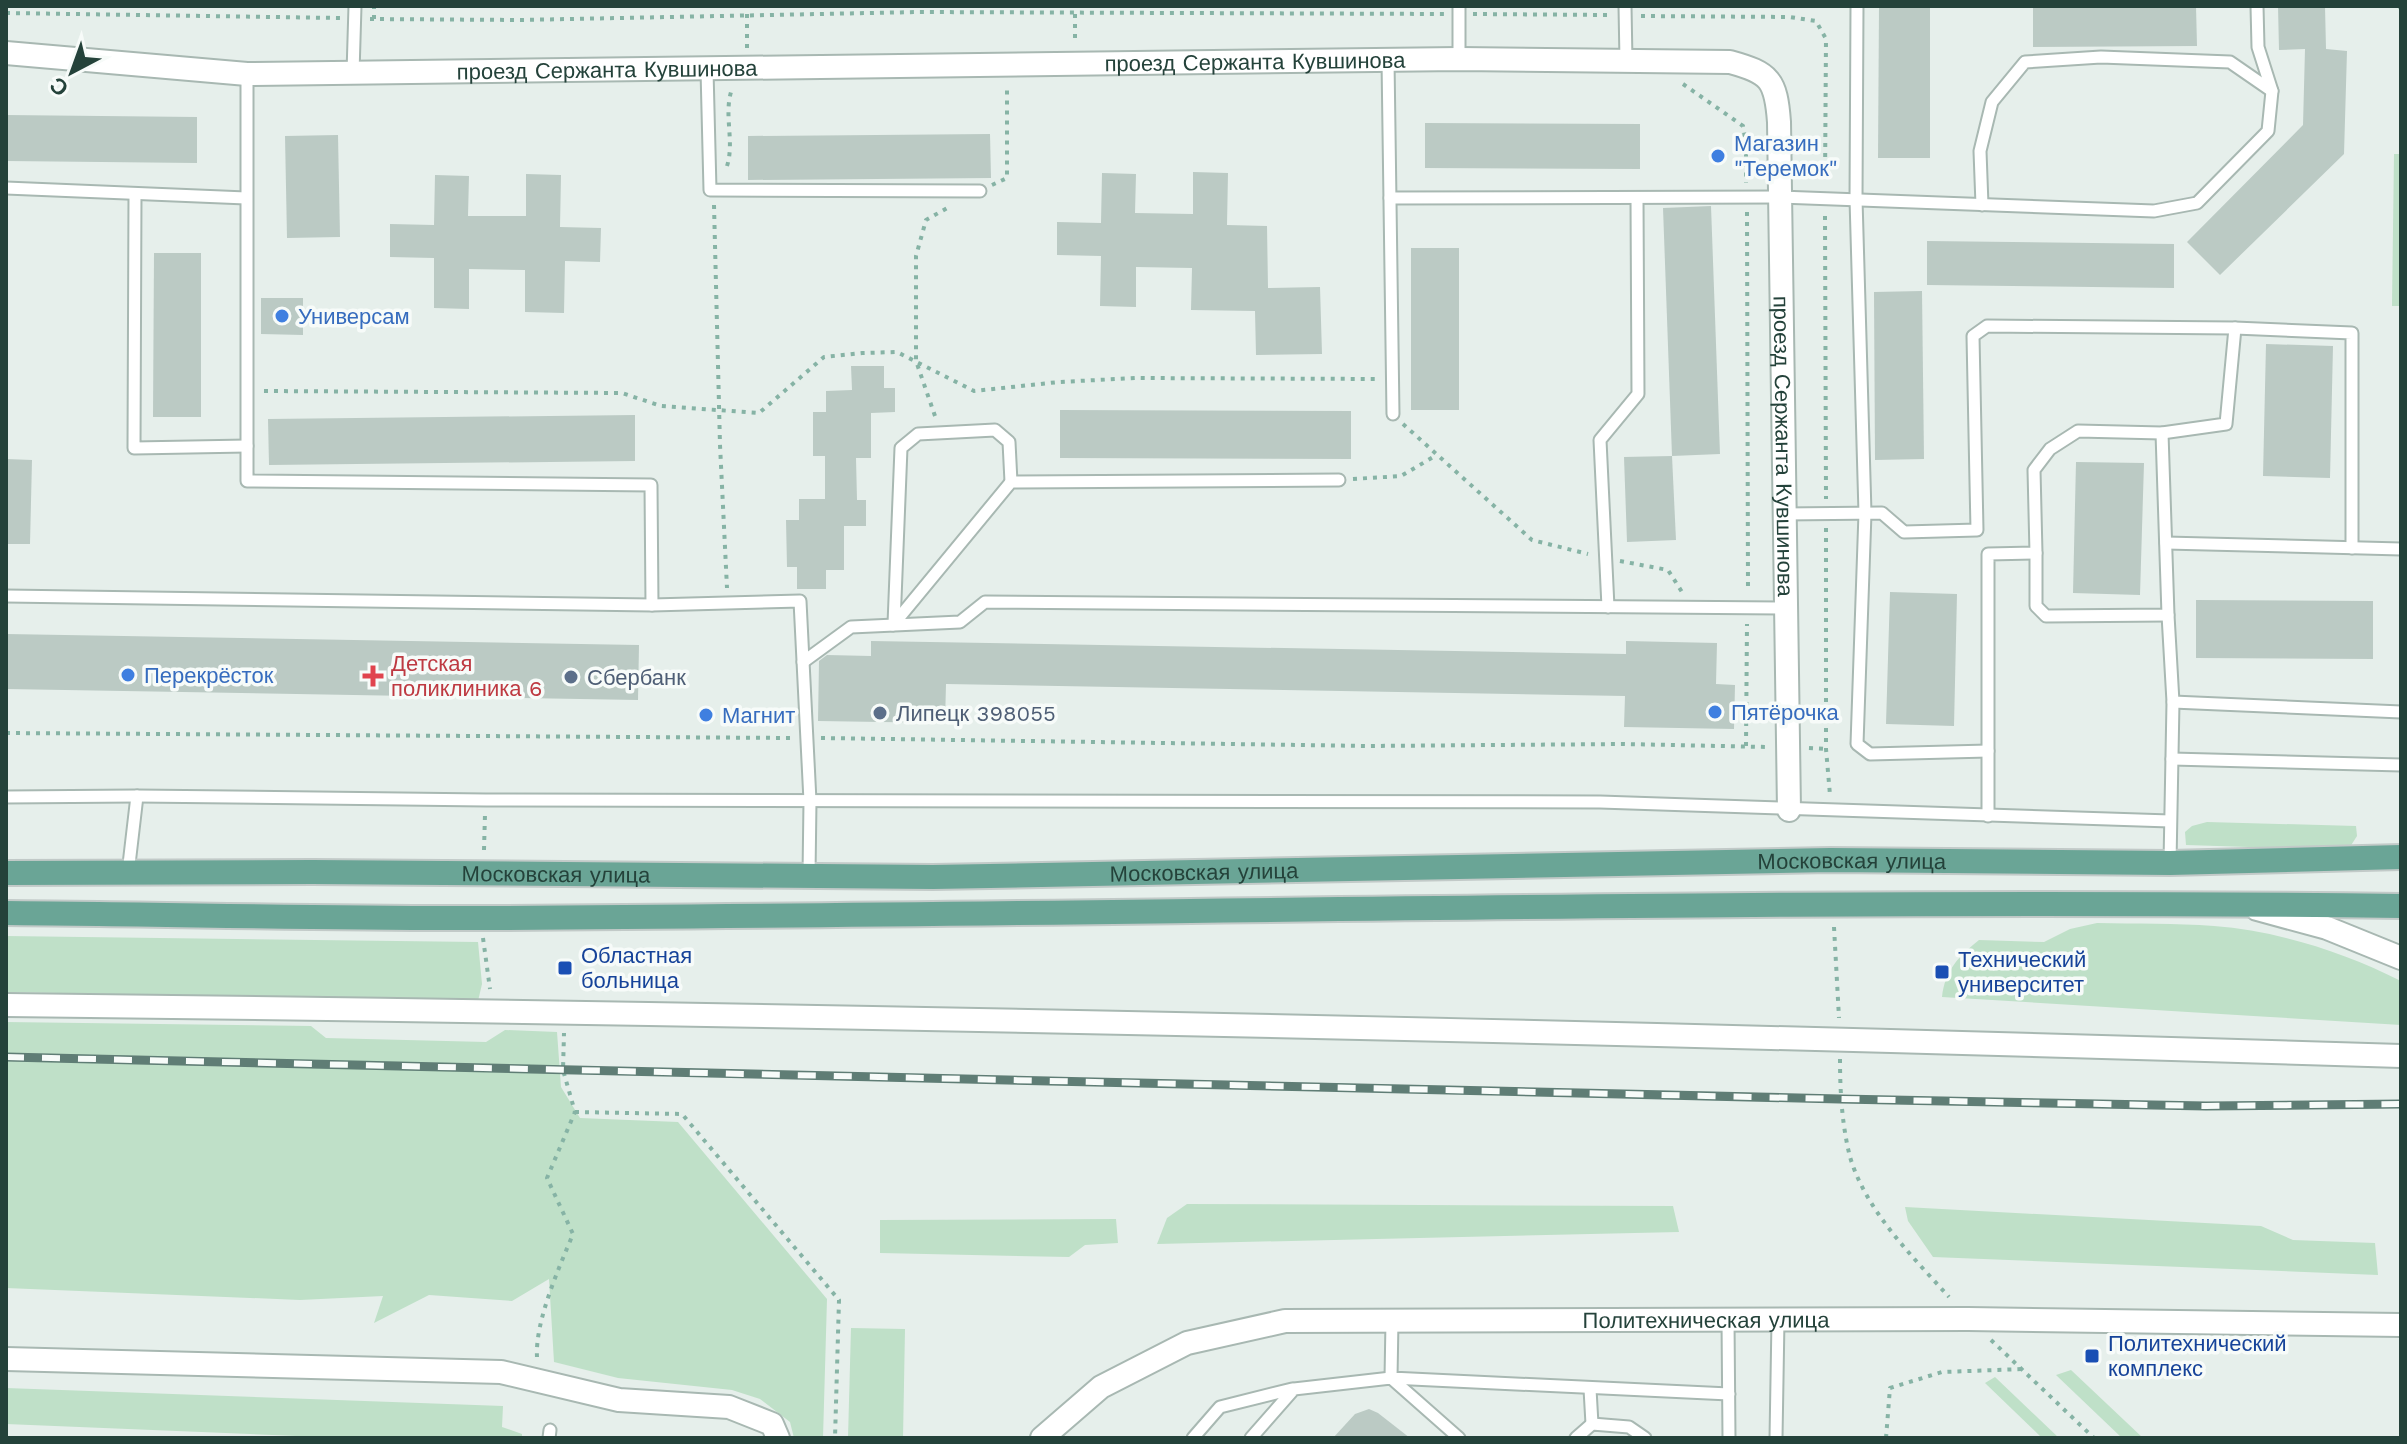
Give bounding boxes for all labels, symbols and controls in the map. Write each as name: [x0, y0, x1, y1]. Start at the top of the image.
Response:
north arrow: [32, 32, 112, 112]
street label: проезд Сержанта Кувшинова: [1104, 47, 1406, 76]
street label: проезд Сержанта Кувшинова: [456, 55, 758, 84]
text: С: [45, 72, 73, 101]
place label: Магазин "Теремок": [1734, 131, 1838, 181]
marker: Магазин "Теремок": [1709, 147, 1727, 165]
street label: проезд Сержанта Кувшинова: [1769, 296, 1798, 598]
place label: Универсам: [298, 304, 410, 329]
marker: Универсам: [273, 307, 291, 325]
place label: Детская поликлиника 6: [391, 651, 542, 701]
place label: Перекрёсток: [144, 663, 274, 688]
marker: Детская поликлиника 6: [362, 665, 384, 687]
place label: Сбербанк: [587, 665, 686, 690]
marker: Перекрёсток: [119, 666, 137, 684]
marker: Сбербанк: [562, 668, 580, 686]
place label: Пятёрочка: [1731, 700, 1840, 725]
place label: Липецк 398055: [896, 701, 1056, 726]
place label: Магнит: [722, 703, 795, 728]
marker: Пятёрочка: [1706, 703, 1724, 721]
marker: Липецк 398055: [871, 704, 889, 722]
marker: Магнит: [697, 706, 715, 724]
street label: Московская улица: [1757, 847, 1947, 874]
street label: Московская улица: [1109, 858, 1299, 886]
street label: Московская улица: [462, 861, 651, 887]
place label: Областная больница: [581, 943, 692, 993]
place label: Технический университет: [1958, 947, 2086, 997]
marker: Областная больница: [556, 959, 574, 977]
marker: Технический университет: [1933, 963, 1951, 981]
street label: Политехническая улица: [1583, 1307, 1830, 1333]
place label: Политехнический комплекс: [2108, 1331, 2287, 1381]
marker: Политехнический комплекс: [2083, 1347, 2101, 1365]

